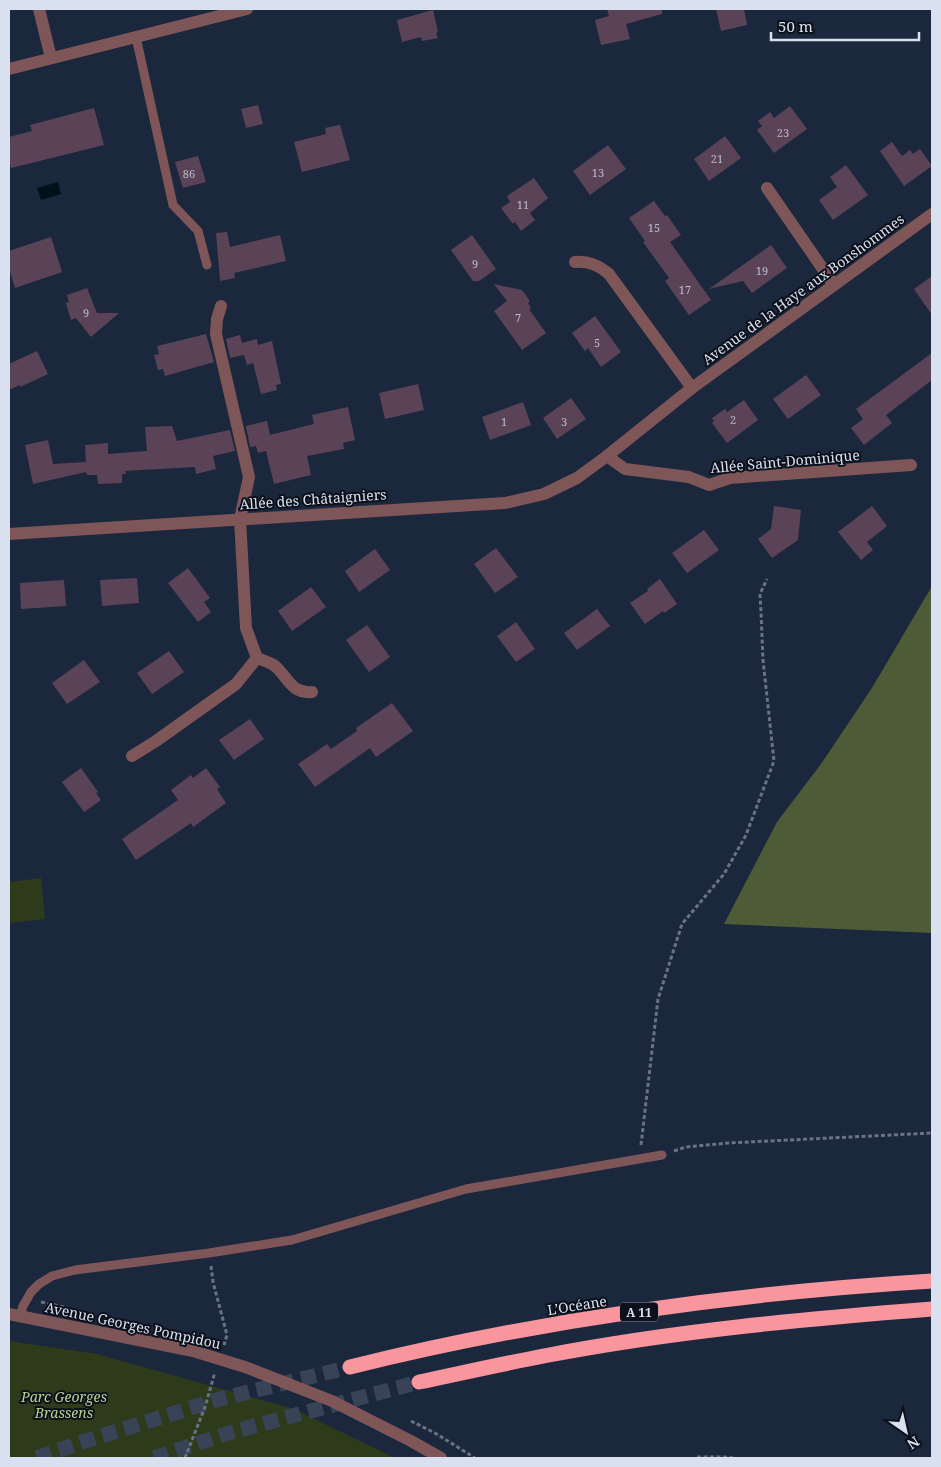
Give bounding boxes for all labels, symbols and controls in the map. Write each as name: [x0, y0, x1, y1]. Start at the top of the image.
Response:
scale bar: [771, 10, 918, 42]
text: 50 m: [778, 16, 813, 36]
house number: 23: [777, 125, 789, 140]
house number: 21: [711, 151, 723, 166]
house number: 13: [592, 165, 604, 180]
house number: 86: [183, 166, 195, 181]
house number: 11: [517, 197, 529, 212]
street label: Avenue de la Haye aux Bonshommes: [698, 209, 908, 369]
house number: 15: [648, 220, 660, 235]
house number: 9: [472, 256, 478, 271]
house number: 19: [756, 263, 768, 278]
house number: 17: [679, 282, 691, 297]
house number: 9: [83, 305, 89, 320]
house number: 7: [515, 310, 521, 325]
house number: 5: [594, 335, 600, 350]
house number: 2: [730, 412, 736, 427]
house number: 1: [501, 414, 507, 429]
house number: 3: [561, 414, 567, 429]
street label: Allée Saint-Dominique: [710, 445, 860, 477]
street label: Allée des Châtaigniers: [239, 484, 387, 514]
street label: L’Océane: [546, 1291, 608, 1319]
street label: Avenue Georges Pompidou: [43, 1297, 223, 1353]
road number: A 11: [620, 1302, 658, 1321]
park label: Parc Georges Brassens: [20, 1387, 107, 1422]
north arrow: [881, 1407, 931, 1457]
text: N: [904, 1432, 923, 1454]

